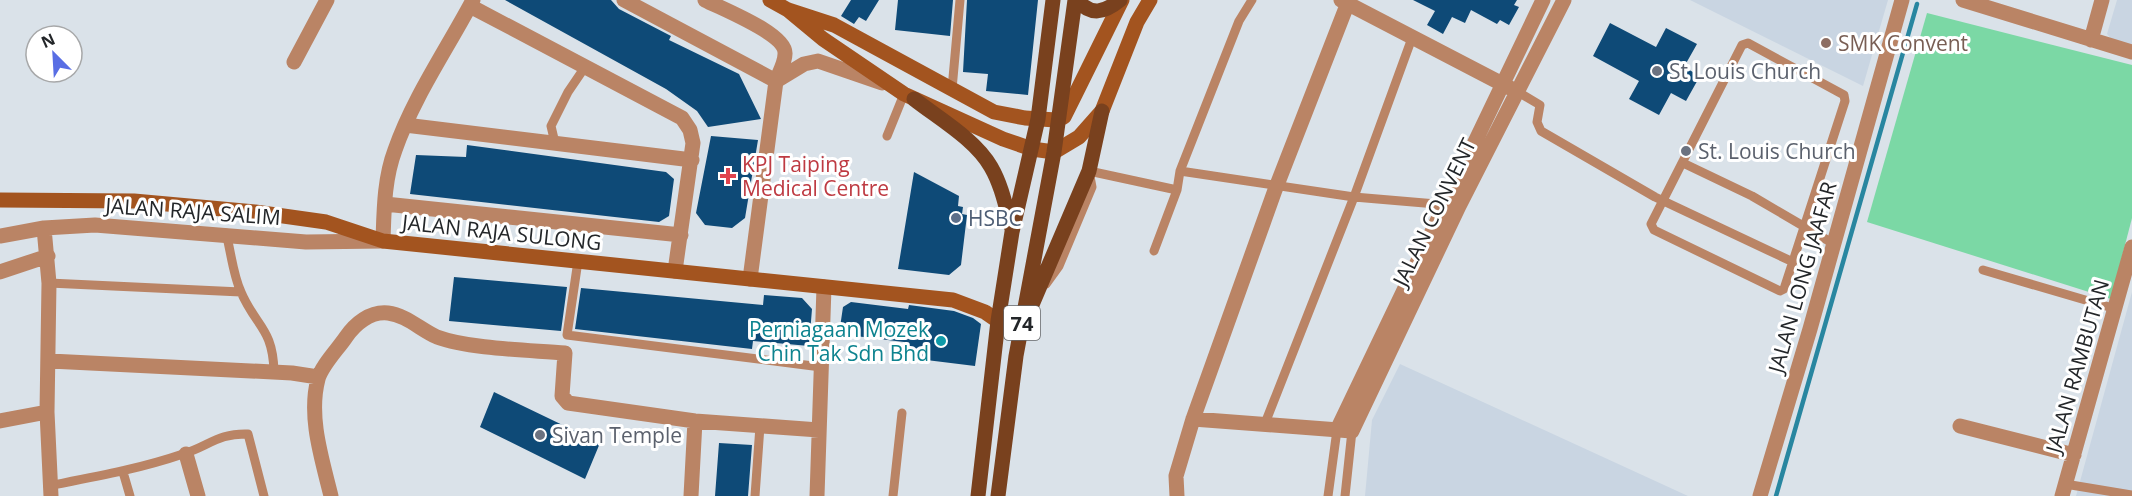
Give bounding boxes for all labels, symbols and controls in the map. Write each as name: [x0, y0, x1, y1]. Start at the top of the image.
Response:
north arrow: [24, 24, 84, 84]
text: N: [37, 28, 58, 53]
place label: SMK Convent: [1838, 29, 1968, 57]
marker: SMK Convent: [1819, 36, 1833, 50]
place label: St Louis Church: [1669, 57, 1821, 85]
marker: St Louis Church: [1650, 64, 1664, 78]
street label: JALAN CONVENT: [1385, 133, 1482, 292]
place label: St. Louis Church: [1698, 137, 1856, 165]
marker: St. Louis Church: [1679, 144, 1693, 158]
place label: KPJ Taiping Medical Centre: [742, 150, 889, 202]
marker: KPJ Taiping Medical Centre: [719, 167, 737, 185]
street label: JALAN LONG JAAFAR: [1761, 178, 1843, 378]
street label: JALAN RAJA SALIM: [102, 191, 282, 231]
place label: HSBC: [968, 204, 1022, 232]
street label: JALAN RAJA SULONG: [399, 207, 603, 256]
marker: HSBC: [949, 211, 963, 225]
street label: JALAN RAMBUTAN: [2038, 276, 2115, 458]
road number: 74: [1004, 306, 1040, 340]
place label: Perniagaan Mozek Chin Tak Sdn Bhd: [749, 315, 929, 367]
marker: Perniagaan Mozek Chin Tak Sdn Bhd: [934, 334, 948, 348]
place label: Sivan Temple: [552, 421, 682, 449]
marker: Sivan Temple: [533, 428, 547, 442]

